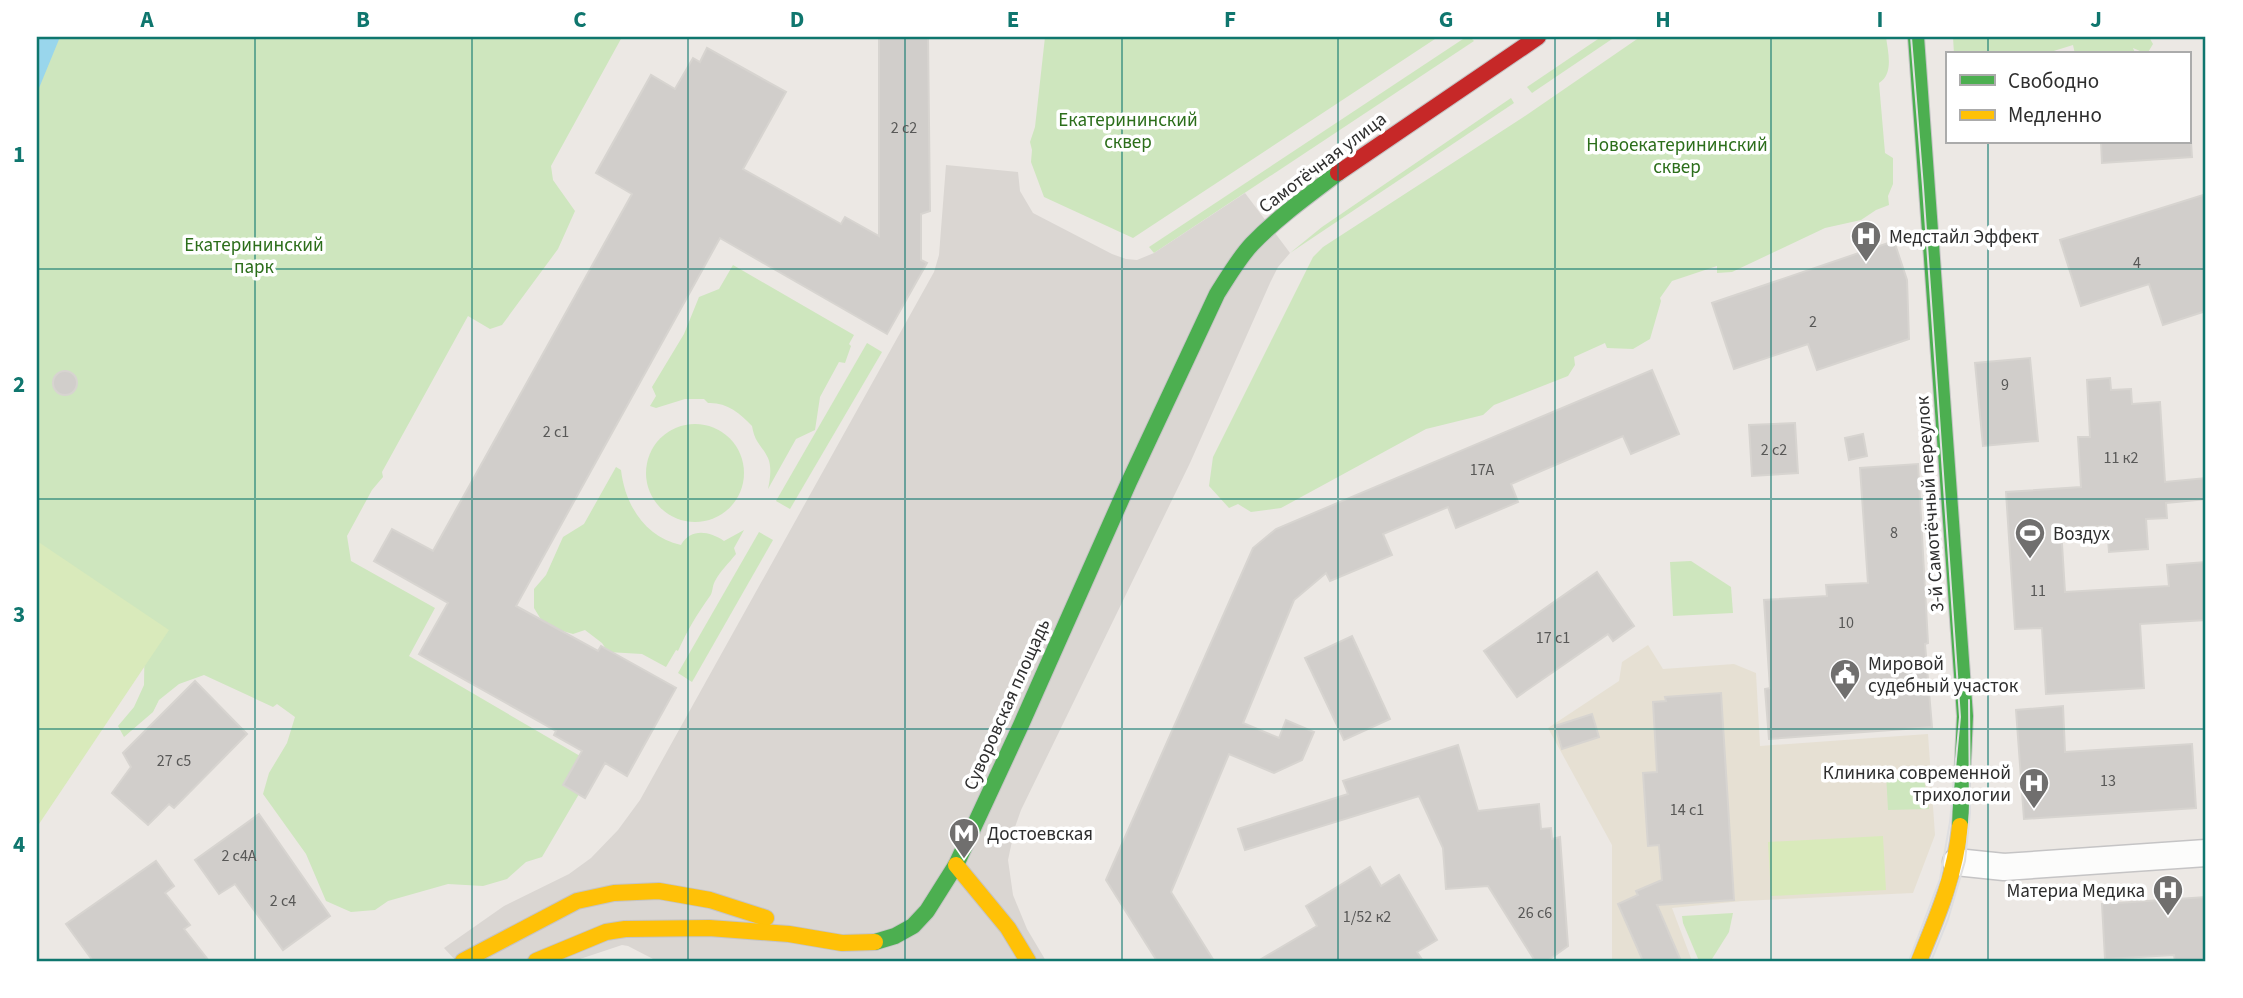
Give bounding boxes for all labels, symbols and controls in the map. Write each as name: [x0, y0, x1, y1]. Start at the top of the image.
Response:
text: A: [139, 3, 154, 36]
text: B: [356, 3, 370, 36]
text: C: [573, 3, 587, 36]
text: D: [790, 3, 804, 36]
text: E: [1007, 3, 1019, 36]
text: F: [1224, 3, 1236, 36]
text: G: [1439, 3, 1453, 36]
text: H: [1655, 3, 1671, 36]
text: I: [1877, 3, 1883, 36]
text: J: [2090, 3, 2102, 36]
legend: [1946, 52, 2190, 144]
text: Свободно: [2008, 66, 2099, 96]
text: Медленно: [2008, 100, 2102, 130]
street label: Самотёчная улица: [1253, 106, 1392, 220]
park label: Екатерининский сквер: [1058, 107, 1198, 156]
house number: 2 с2: [891, 117, 917, 139]
park label: Новоекатерининский сквер: [1586, 132, 1768, 181]
text: 1: [13, 138, 25, 171]
hospital icon: Медстайл Эффект: [1849, 219, 1883, 263]
place label: Медстайл Эффект: [1889, 224, 2040, 251]
park label: Екатерининский парк: [184, 232, 324, 281]
house number: 4: [2133, 252, 2141, 274]
house number: 2: [1809, 311, 1817, 333]
text: 2: [13, 368, 25, 401]
house number: 9: [2001, 374, 2009, 396]
street label: 3-й Самотёчный переулок: [1909, 394, 1952, 613]
house number: 2 с1: [543, 421, 569, 443]
house number: 2 с2: [1761, 439, 1787, 461]
house number: 11 к2: [2104, 447, 2139, 469]
house number: 17А: [1470, 459, 1495, 481]
sports icon: Воздух: [2013, 516, 2047, 560]
place label: Воздух: [2053, 521, 2110, 548]
house number: 8: [1890, 522, 1898, 544]
house number: 11: [2030, 580, 2046, 602]
text: 3: [13, 598, 25, 631]
house number: 10: [1838, 612, 1854, 634]
street label: Суворовская площадь: [957, 614, 1057, 795]
house number: 17 с1: [1536, 627, 1570, 649]
place label: Мировой судебный участок: [1868, 651, 2019, 700]
public building icon: Мировой судебный участок: [1828, 657, 1862, 701]
house number: 27 с5: [157, 750, 191, 772]
place label: Клиника современной трихологии: [1823, 760, 2011, 809]
hospital icon: Клиника современной трихологии: [2017, 766, 2051, 810]
house number: 13: [2100, 770, 2116, 792]
house number: 14 c1: [1670, 799, 1704, 821]
metro station icon: Достоевская: [947, 816, 981, 860]
place label: Достоевская: [987, 821, 1093, 848]
text: 4: [13, 828, 25, 861]
house number: 2 с4А: [221, 845, 257, 867]
hospital icon: Материа Медика: [2151, 873, 2185, 917]
place label: Материа Медика: [2006, 878, 2145, 905]
house number: 2 с4: [270, 890, 296, 912]
house number: 26 с6: [1518, 902, 1552, 924]
house number: 1/52 к2: [1343, 906, 1391, 928]

